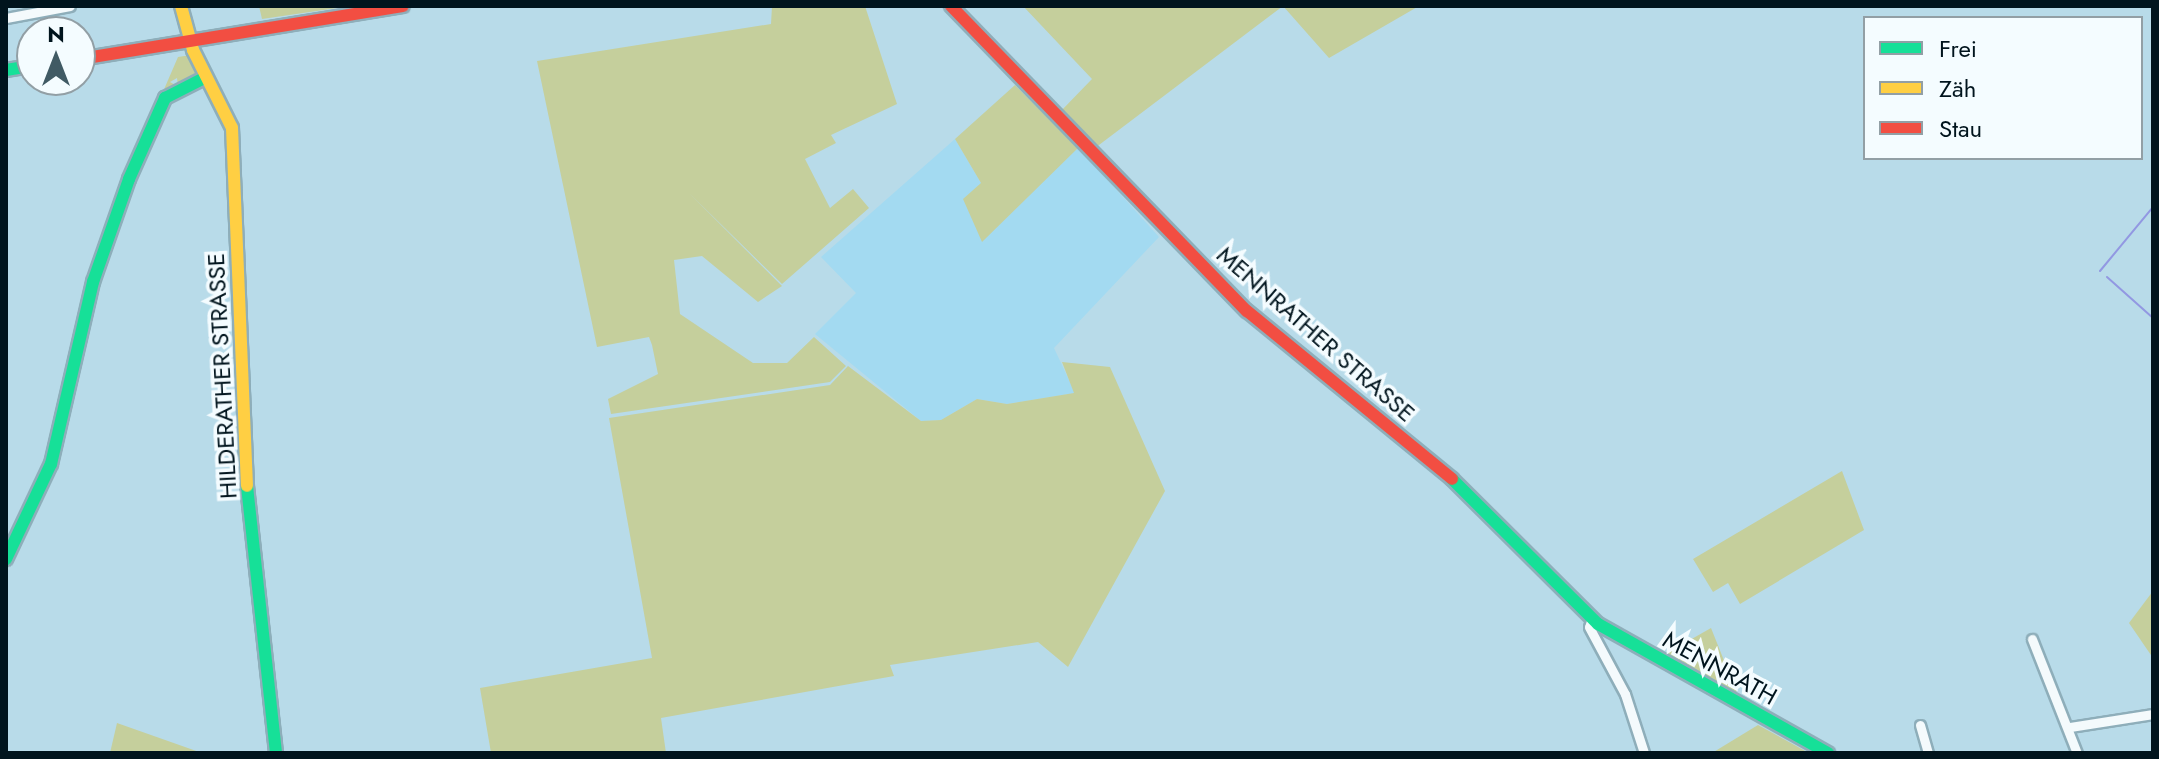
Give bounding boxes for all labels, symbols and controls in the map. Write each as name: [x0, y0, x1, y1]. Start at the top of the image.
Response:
north arrow: [16, 16, 96, 96]
legend: [1863, 16, 2143, 160]
text: N: [47, 18, 65, 50]
text: Frei: [1939, 31, 1977, 66]
text: Zäh: [1939, 71, 1976, 106]
text: Stau: [1939, 111, 1982, 146]
street label: MENNRATHER STRASSE: [1211, 240, 1421, 428]
street label: HILDERATHER STRASSE: [201, 252, 243, 500]
street label: MENNRATH: [1658, 625, 1782, 711]

